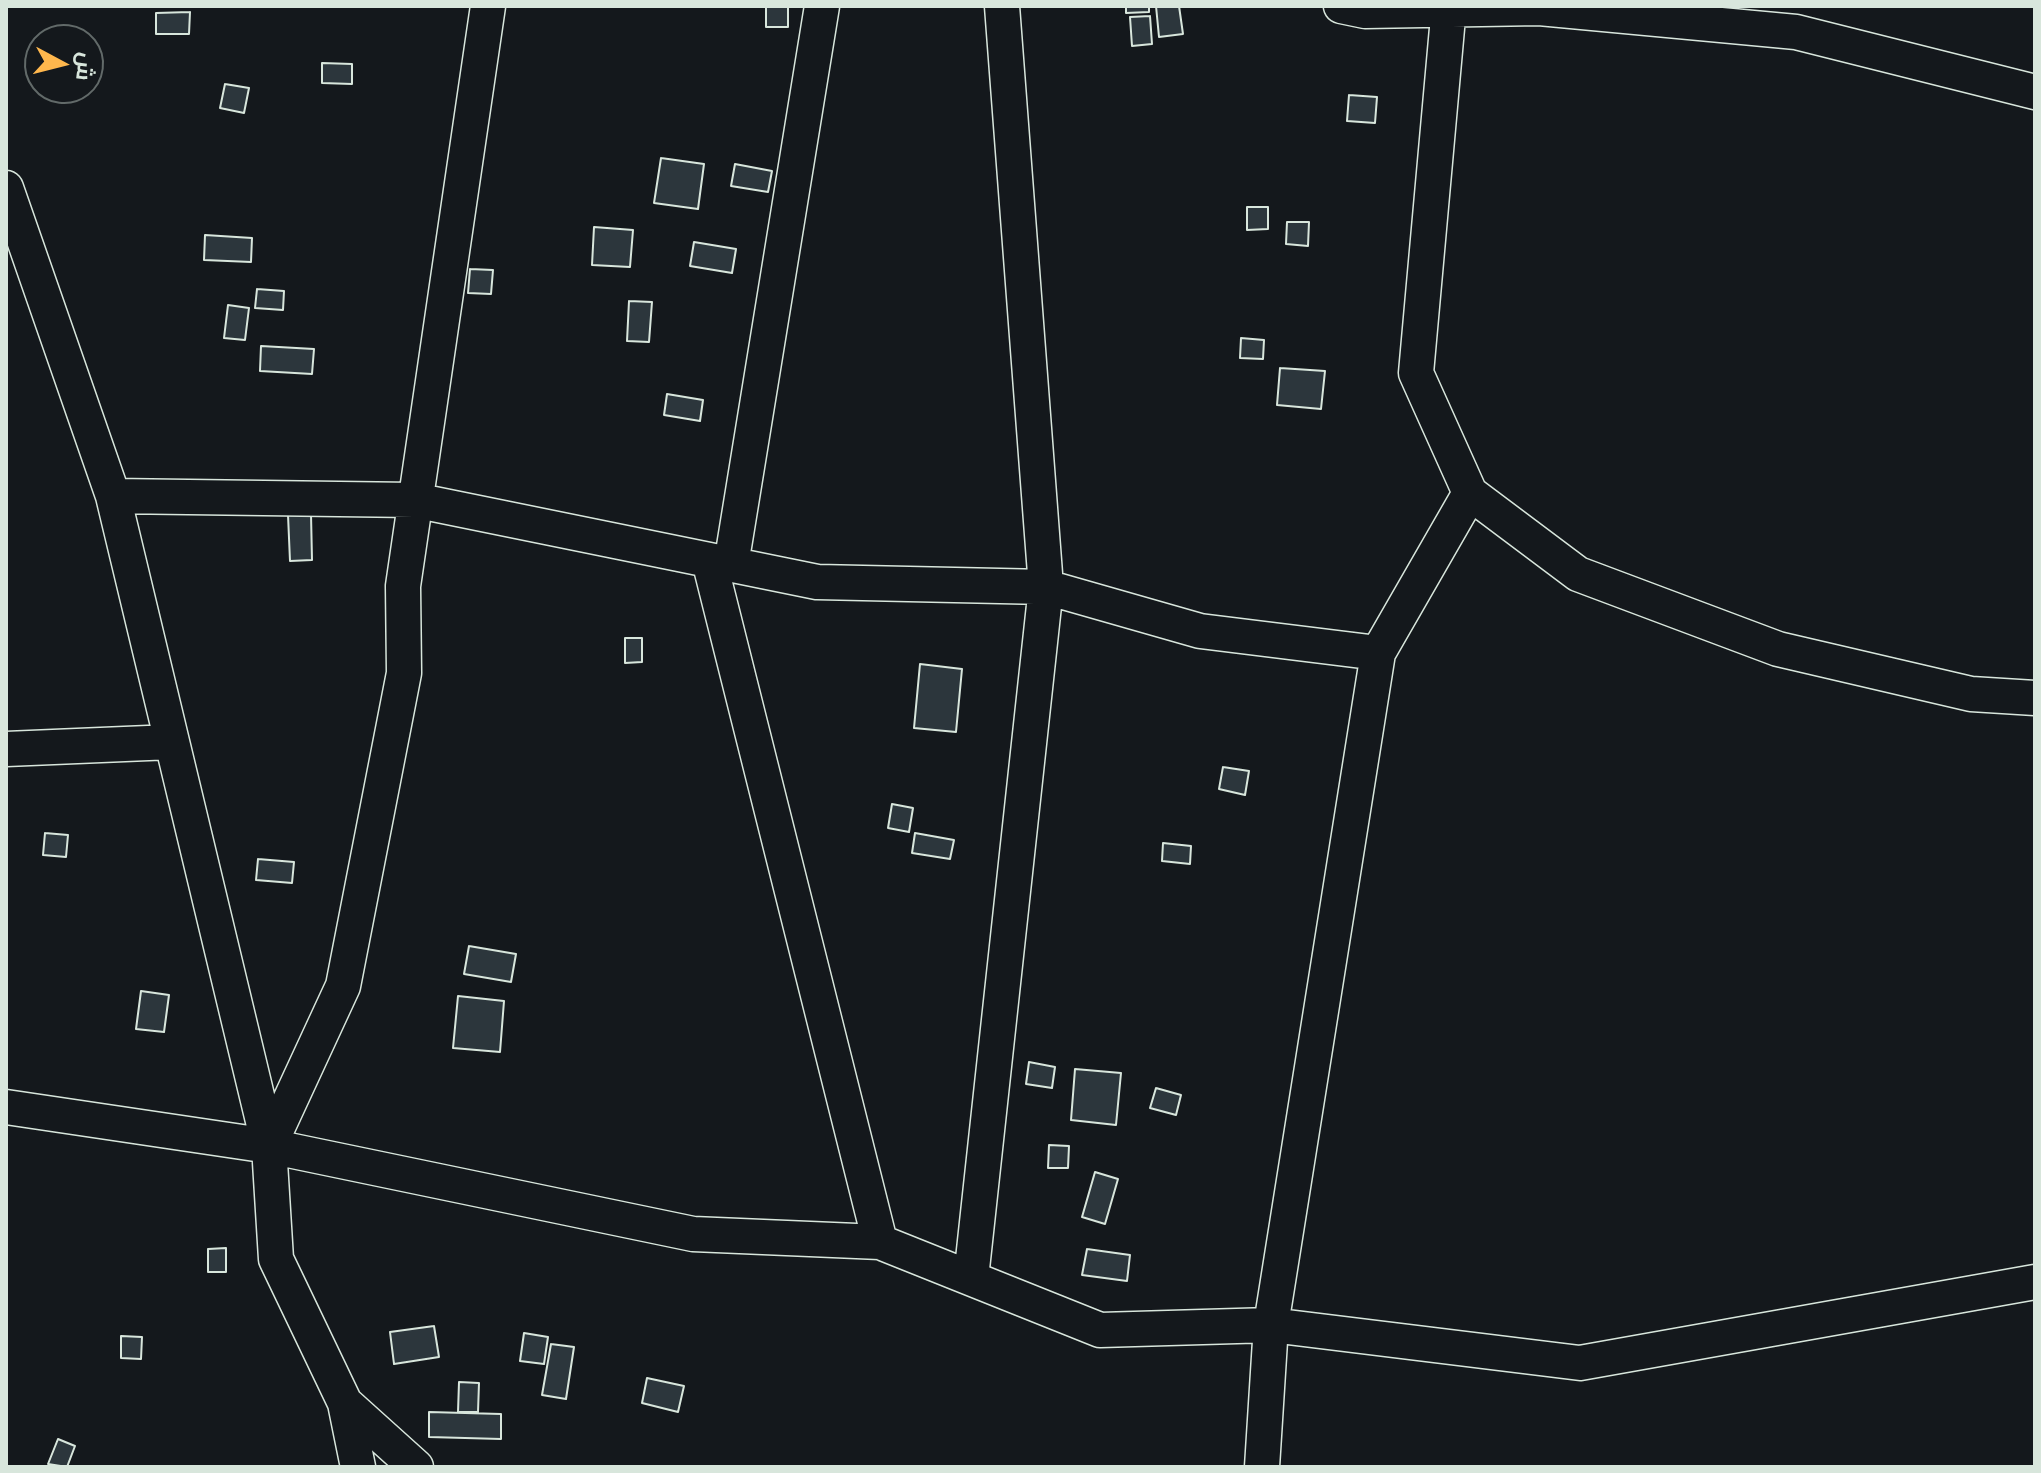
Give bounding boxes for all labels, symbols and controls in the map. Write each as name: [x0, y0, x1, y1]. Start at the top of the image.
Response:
north arrow: [24, 24, 104, 104]
text: ش: [69, 51, 102, 83]

